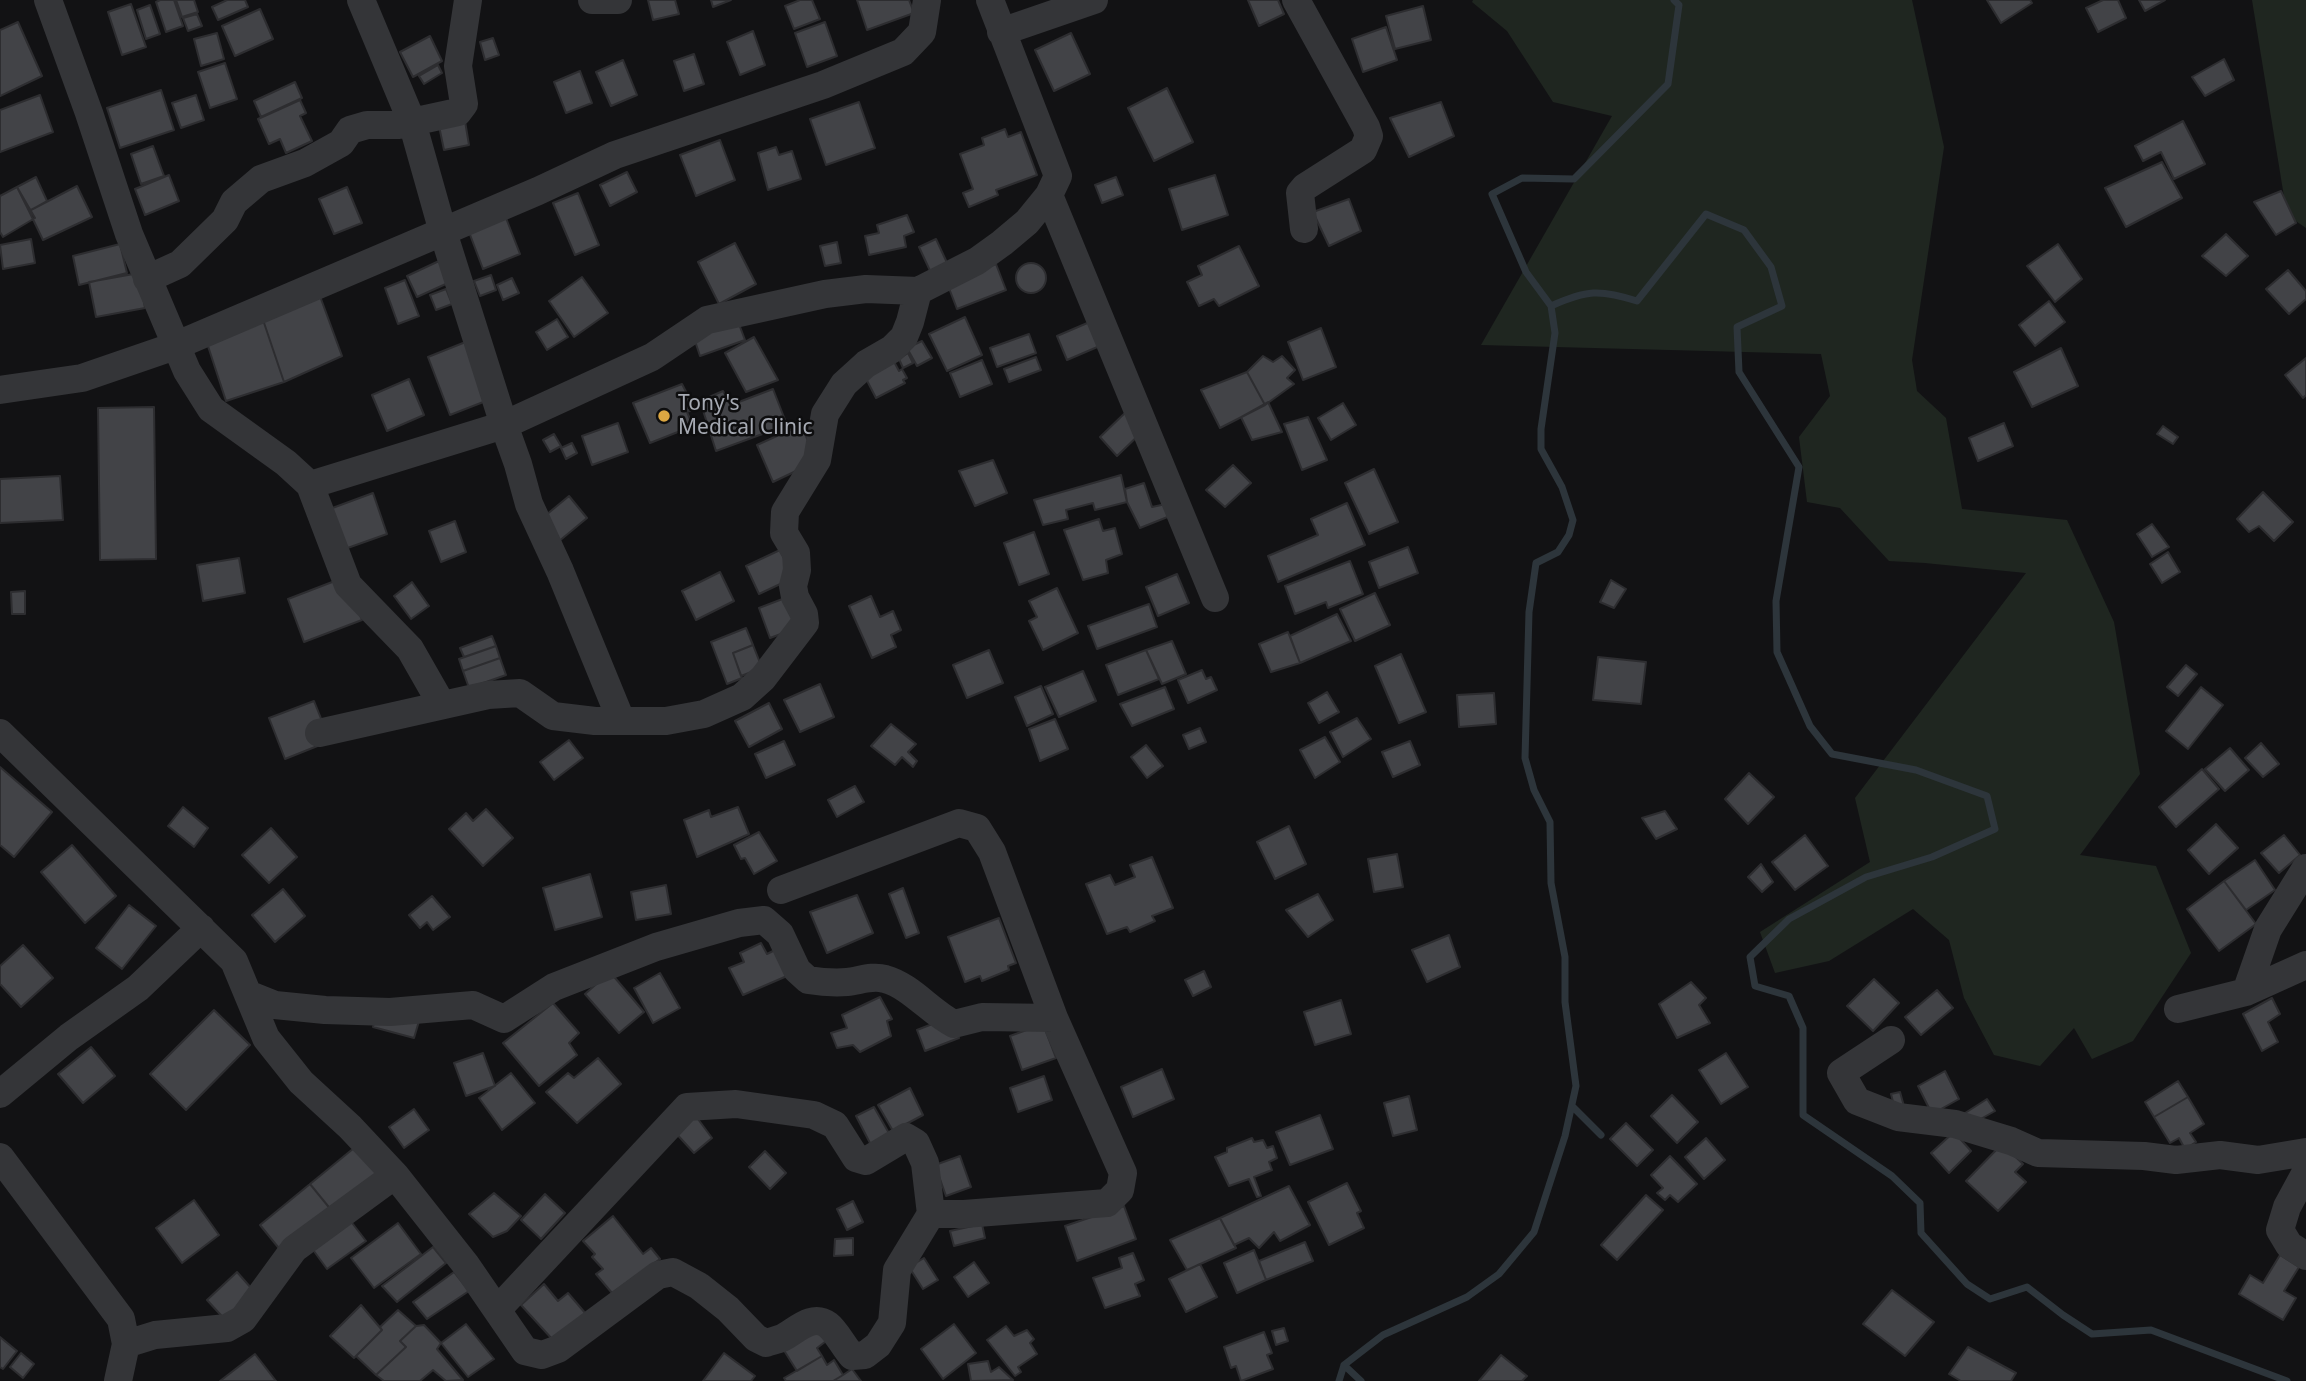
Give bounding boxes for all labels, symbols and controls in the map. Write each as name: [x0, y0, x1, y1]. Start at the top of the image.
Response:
place label: Tony's Medical Clinic: [678, 391, 813, 441]
marker: Tony's Medical Clinic: [656, 408, 672, 424]

